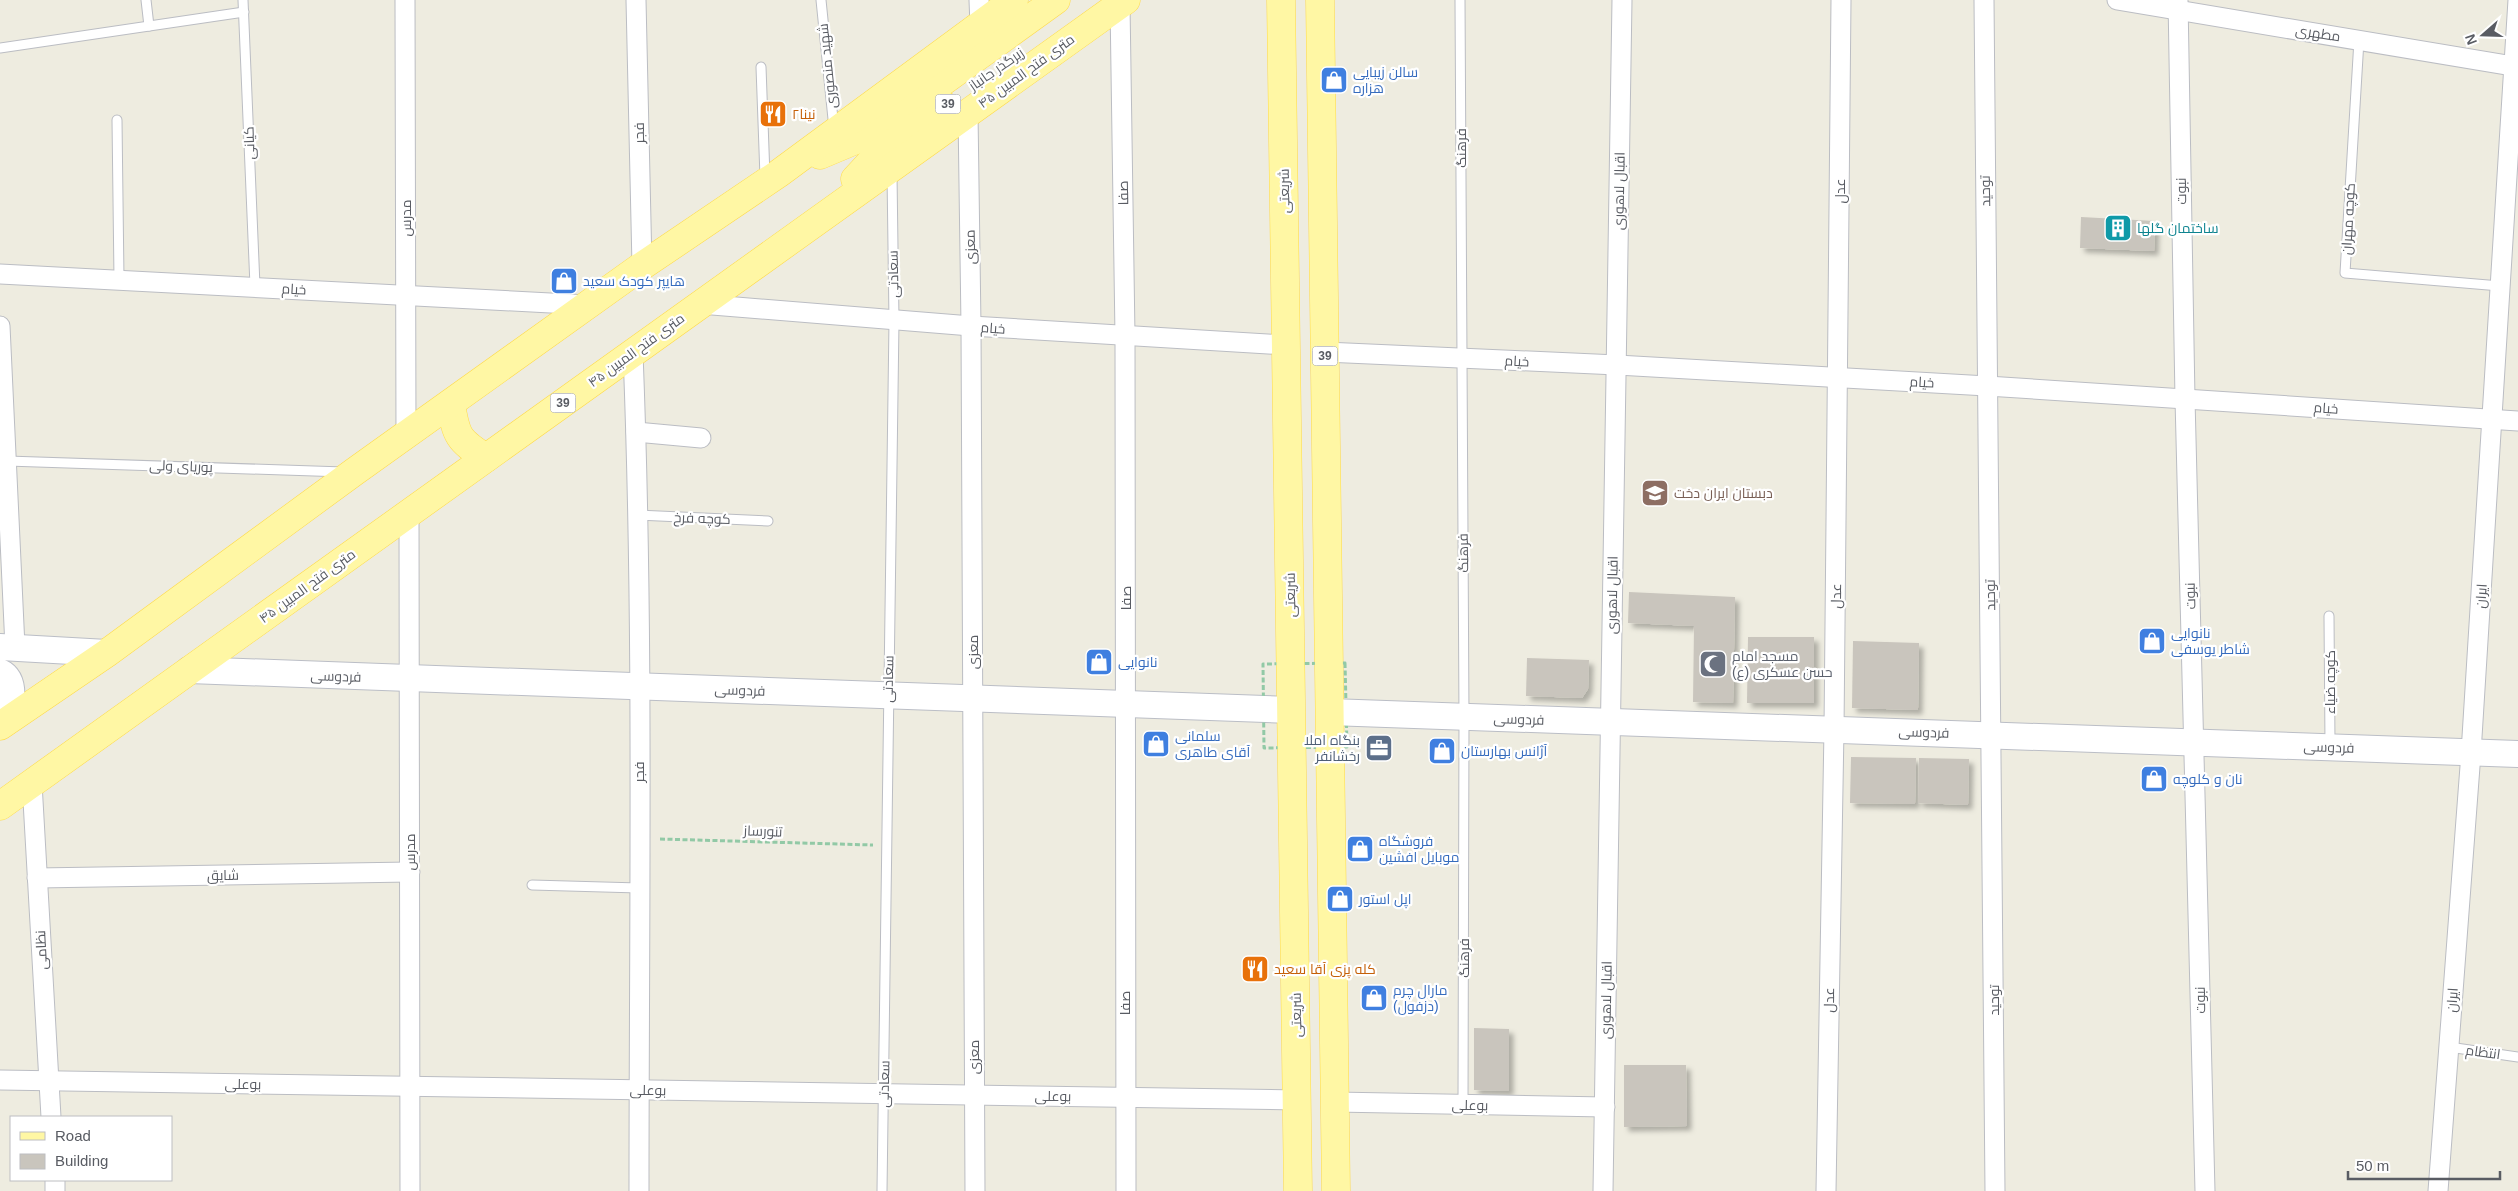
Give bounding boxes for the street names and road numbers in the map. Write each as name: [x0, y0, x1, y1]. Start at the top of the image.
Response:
street label: مطهری: [2294, 22, 2342, 44]
street label: شهید منصوری: [815, 23, 839, 109]
street label: ۴۵ متری فتح المبین: [975, 31, 1078, 112]
street label: زیرگذر جانباز: [965, 44, 1027, 94]
road number: 39: [936, 95, 960, 114]
street label: فجر: [631, 122, 647, 145]
street label: کیانی: [240, 126, 258, 160]
street label: فرهنگ: [1453, 128, 1469, 168]
street label: اقبال لاهوری: [1610, 152, 1629, 230]
street label: شریعتی: [1276, 169, 1292, 213]
street label: توحید: [1977, 175, 1993, 207]
street label: نبوت: [2173, 177, 2189, 205]
street label: عدل: [1832, 178, 1849, 204]
street label: صفا: [1115, 181, 1131, 205]
street label: کوچه مهران: [2338, 183, 2360, 256]
street label: مدرس: [398, 199, 414, 237]
street label: معزی: [962, 230, 978, 264]
street label: سعادتی: [885, 250, 901, 298]
street label: خیام: [281, 280, 307, 300]
street label: ۴۵ متری فتح المبین: [585, 310, 688, 391]
street label: خیام: [980, 319, 1006, 339]
road number: 39: [1312, 346, 1338, 366]
street label: خیام: [1504, 352, 1530, 372]
street label: خیام: [1909, 373, 1935, 393]
road number: 39: [550, 393, 576, 412]
street label: خیام: [2313, 399, 2339, 419]
street label: پوریای ولی: [149, 457, 213, 477]
street label: کوچه فرخ: [673, 509, 731, 529]
street label: فرهنگ: [1455, 533, 1471, 573]
street label: ۴۵ متری فتح المبین: [256, 546, 359, 627]
street label: اقبال لاهوری: [1603, 556, 1622, 634]
street label: شریعتی: [1282, 573, 1298, 617]
street label: توحید: [1982, 579, 1998, 611]
street label: نبوت: [2182, 582, 2198, 610]
street label: عدل: [1828, 583, 1845, 609]
street label: ایران: [2472, 583, 2490, 609]
street label: صفا: [1118, 586, 1134, 610]
street label: معزی: [965, 635, 981, 669]
street label: کوچه ضیاء: [2322, 650, 2340, 714]
street label: سعادتی: [880, 655, 896, 703]
street label: فردوسی: [310, 667, 362, 685]
street label: فردوسی: [714, 681, 766, 699]
street label: فردوسی: [1493, 710, 1545, 728]
street label: فردوسی: [1898, 723, 1950, 741]
street label: فردوسی: [2303, 738, 2355, 756]
street label: فجر: [631, 761, 647, 784]
street label: تنورساز: [742, 822, 783, 840]
street label: مدرس: [402, 833, 418, 871]
street label: شایق: [207, 867, 239, 884]
street label: نظامی: [32, 930, 50, 970]
street label: فرهنگ: [1456, 938, 1472, 978]
street label: اقبال لاهوری: [1597, 961, 1616, 1039]
street label: توحید: [1986, 984, 2002, 1016]
street label: نبوت: [2192, 986, 2208, 1014]
street label: عدل: [1821, 987, 1838, 1013]
street label: ایران: [2443, 987, 2461, 1013]
street label: صفا: [1117, 991, 1133, 1015]
street label: شریعتی: [1288, 993, 1304, 1037]
street label: معزی: [966, 1040, 982, 1074]
street label: انتظام: [2464, 1042, 2501, 1064]
street label: سعادتی: [876, 1060, 892, 1108]
street label: بوعلی: [224, 1076, 262, 1092]
street label: بوعلی: [629, 1082, 667, 1098]
street label: بوعلی: [1034, 1088, 1072, 1104]
street label: بوعلی: [1451, 1097, 1489, 1113]

